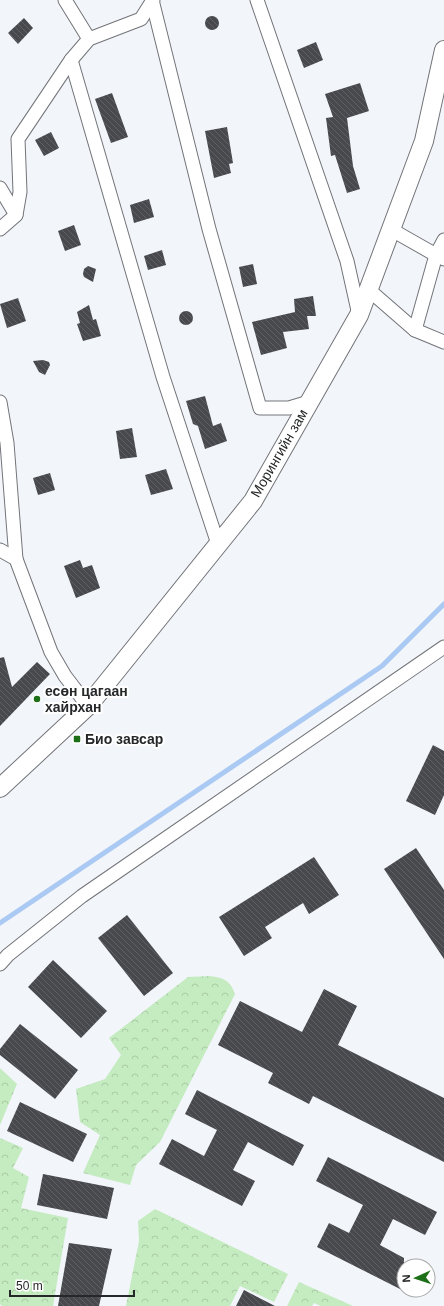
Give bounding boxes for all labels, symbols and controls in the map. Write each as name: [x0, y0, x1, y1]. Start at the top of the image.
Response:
street label: Морингийн зам: [247, 406, 311, 500]
place label: есөн цагаан хайрхан: [45, 683, 128, 715]
marker: есөн цагаан хайрхан: [32, 694, 42, 704]
place label: Био завсар: [85, 731, 163, 747]
marker: Био завсар: [72, 734, 82, 744]
north arrow: [396, 1258, 436, 1298]
scale bar: [10, 1272, 134, 1298]
text: N: [400, 1274, 412, 1283]
text: 50 m: [16, 1279, 43, 1293]

